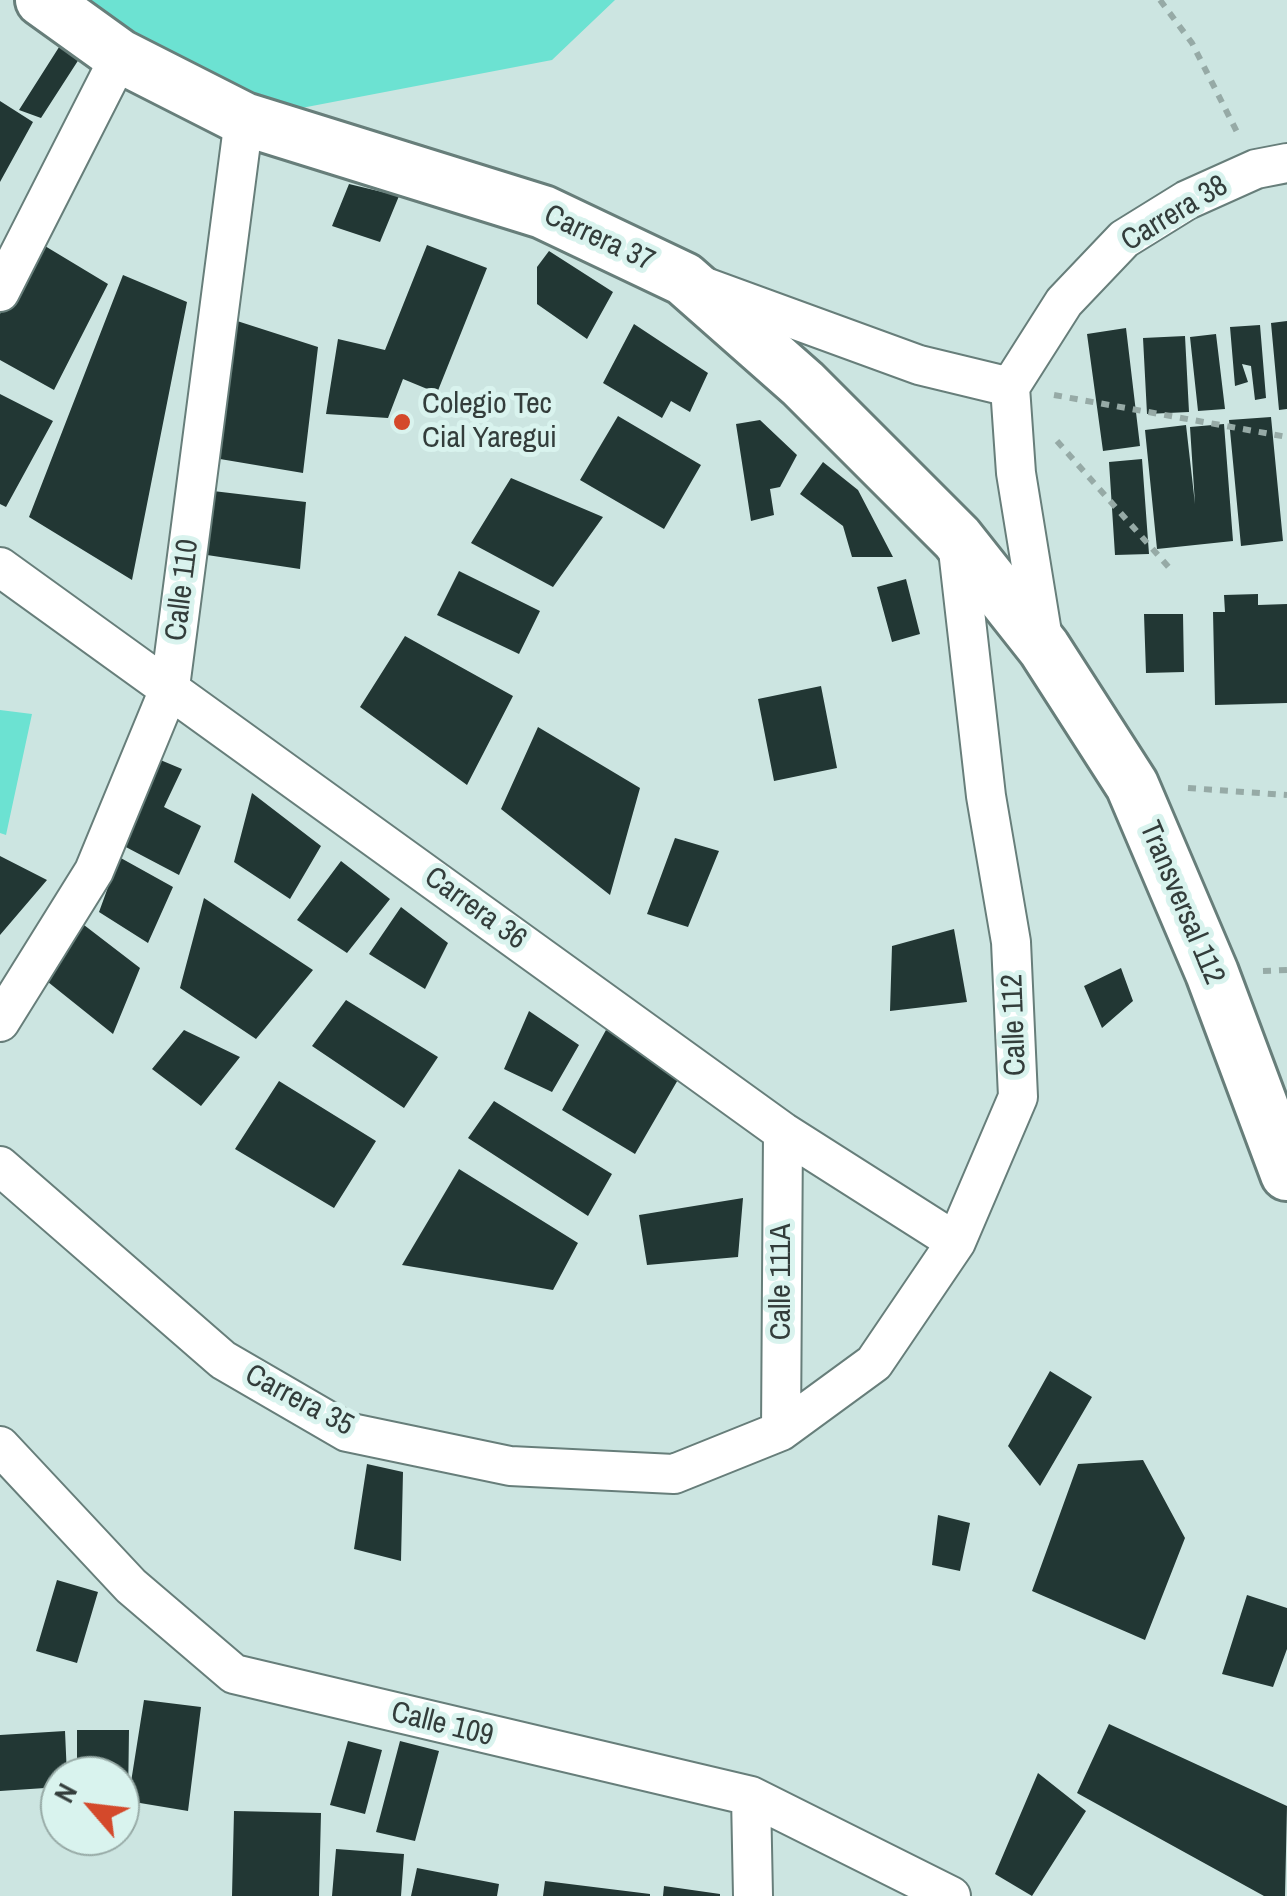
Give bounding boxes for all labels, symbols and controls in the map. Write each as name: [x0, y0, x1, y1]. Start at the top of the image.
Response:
street label: Carrera 38: [1115, 168, 1235, 260]
street label: Carrera 37: [538, 198, 660, 280]
place label: Colegio Tec Cial Yaregui: [422, 387, 557, 458]
marker: Colegio Tec Cial Yaregui: [391, 411, 413, 433]
street label: Calle 110: [159, 537, 207, 643]
street label: Transversal 112: [1131, 816, 1231, 990]
street label: Carrera 36: [417, 860, 533, 958]
street label: Calle 112: [995, 973, 1035, 1077]
street label: Calle 111A: [764, 1224, 800, 1340]
street label: Carrera 35: [239, 1358, 359, 1444]
street label: Calle 109: [387, 1695, 497, 1755]
north arrow: [40, 1756, 140, 1856]
text: N: [45, 1777, 86, 1809]

